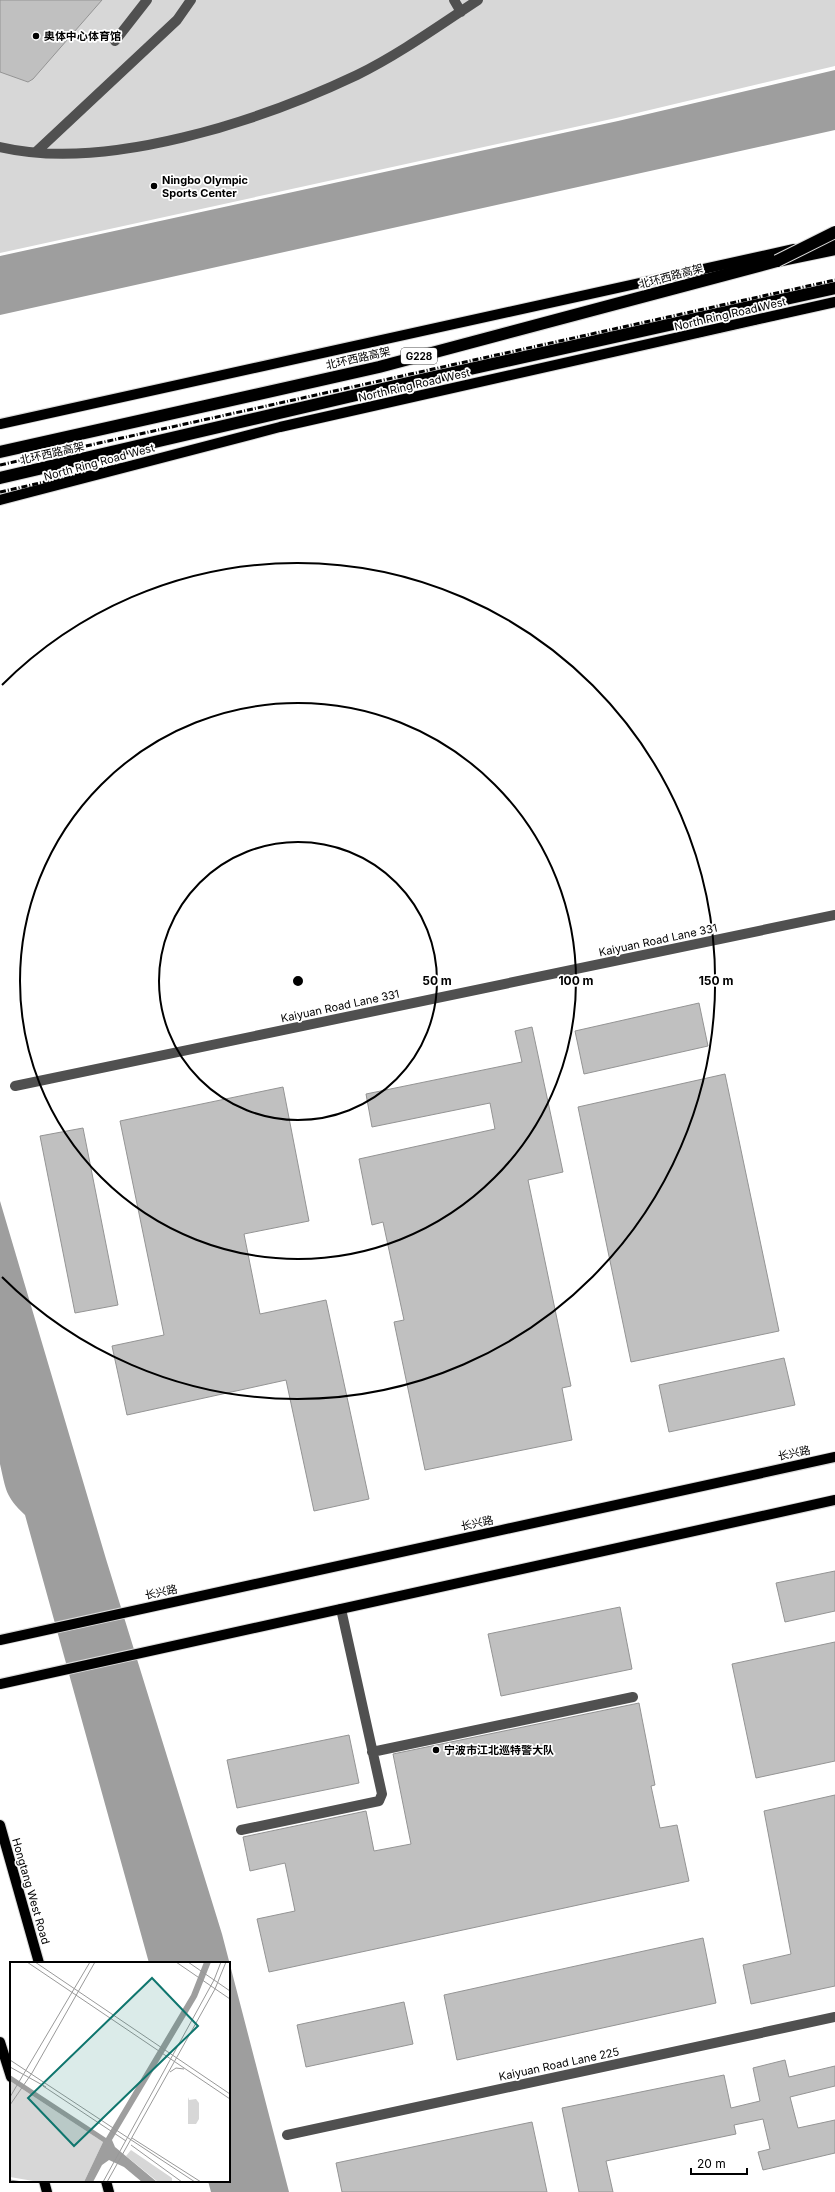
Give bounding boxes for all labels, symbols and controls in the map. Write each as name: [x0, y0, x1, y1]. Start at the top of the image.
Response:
place label: 奥体中心体育馆: [44, 29, 121, 43]
marker: 奥体中心体育馆: [31, 31, 41, 41]
place label: Ningbo Olympic Sports Center: [162, 173, 249, 200]
marker: Ningbo Olympic Sports Center: [149, 181, 159, 191]
street label: 北环西路高架: [637, 261, 705, 291]
street label: North Ring Road West: [673, 294, 788, 334]
street label: 北环西路高架: [324, 344, 392, 372]
road number: G228: [401, 348, 437, 364]
street label: North Ring Road West: [357, 365, 472, 405]
street label: 北环西路高架: [18, 439, 86, 467]
street label: North Ring Road West: [42, 440, 156, 484]
street label: Kaiyuan Road Lane 331: [597, 921, 719, 959]
text: 50 m: [422, 973, 452, 988]
text: 100 m: [558, 973, 594, 988]
text: 150 m: [699, 973, 733, 988]
centre of rings: [291, 974, 305, 988]
street label: Kaiyuan Road Lane 331: [279, 987, 401, 1025]
street label: 长兴路: [776, 1443, 812, 1463]
street label: 长兴路: [459, 1513, 495, 1533]
street label: 长兴路: [143, 1582, 179, 1602]
place label: 宁波市江北巡特警大队: [444, 1743, 554, 1757]
marker: 宁波市江北巡特警大队: [431, 1745, 441, 1755]
street label: Hongtang West Road: [9, 1836, 53, 1946]
inset map: [10, 1962, 230, 2182]
street label: Kaiyuan Road Lane 225: [497, 2044, 621, 2084]
scale bar: [691, 2150, 747, 2176]
text: 20 m: [697, 2156, 726, 2171]

